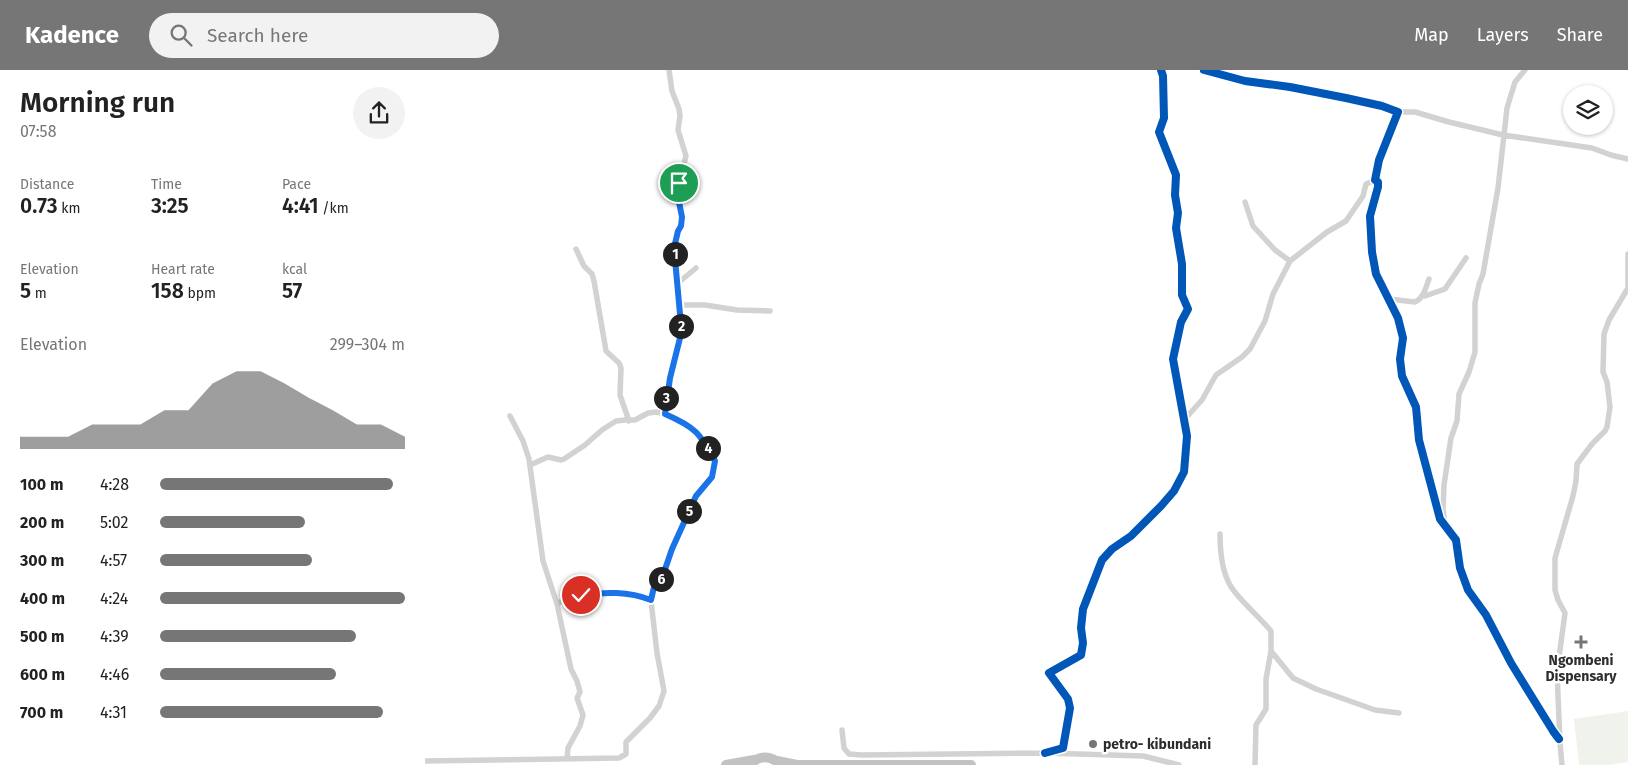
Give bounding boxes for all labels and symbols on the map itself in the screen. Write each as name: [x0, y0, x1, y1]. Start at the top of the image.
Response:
pin: [658, 162, 700, 204]
pin: 1: [663, 242, 687, 266]
pin: 2: [669, 314, 693, 338]
pin: 3: [653, 386, 679, 410]
pin: 4: [695, 436, 721, 460]
pin: 5: [677, 498, 701, 524]
pin: 6: [649, 566, 673, 592]
pin: [560, 574, 602, 616]
marker: Ngombeni Dispensary: [1574, 635, 1588, 649]
place label: Ngombeni Dispensary: [1545, 652, 1617, 685]
place label: petro- kibundani: [1103, 736, 1211, 753]
marker: petro- kibundani: [1087, 738, 1099, 750]

